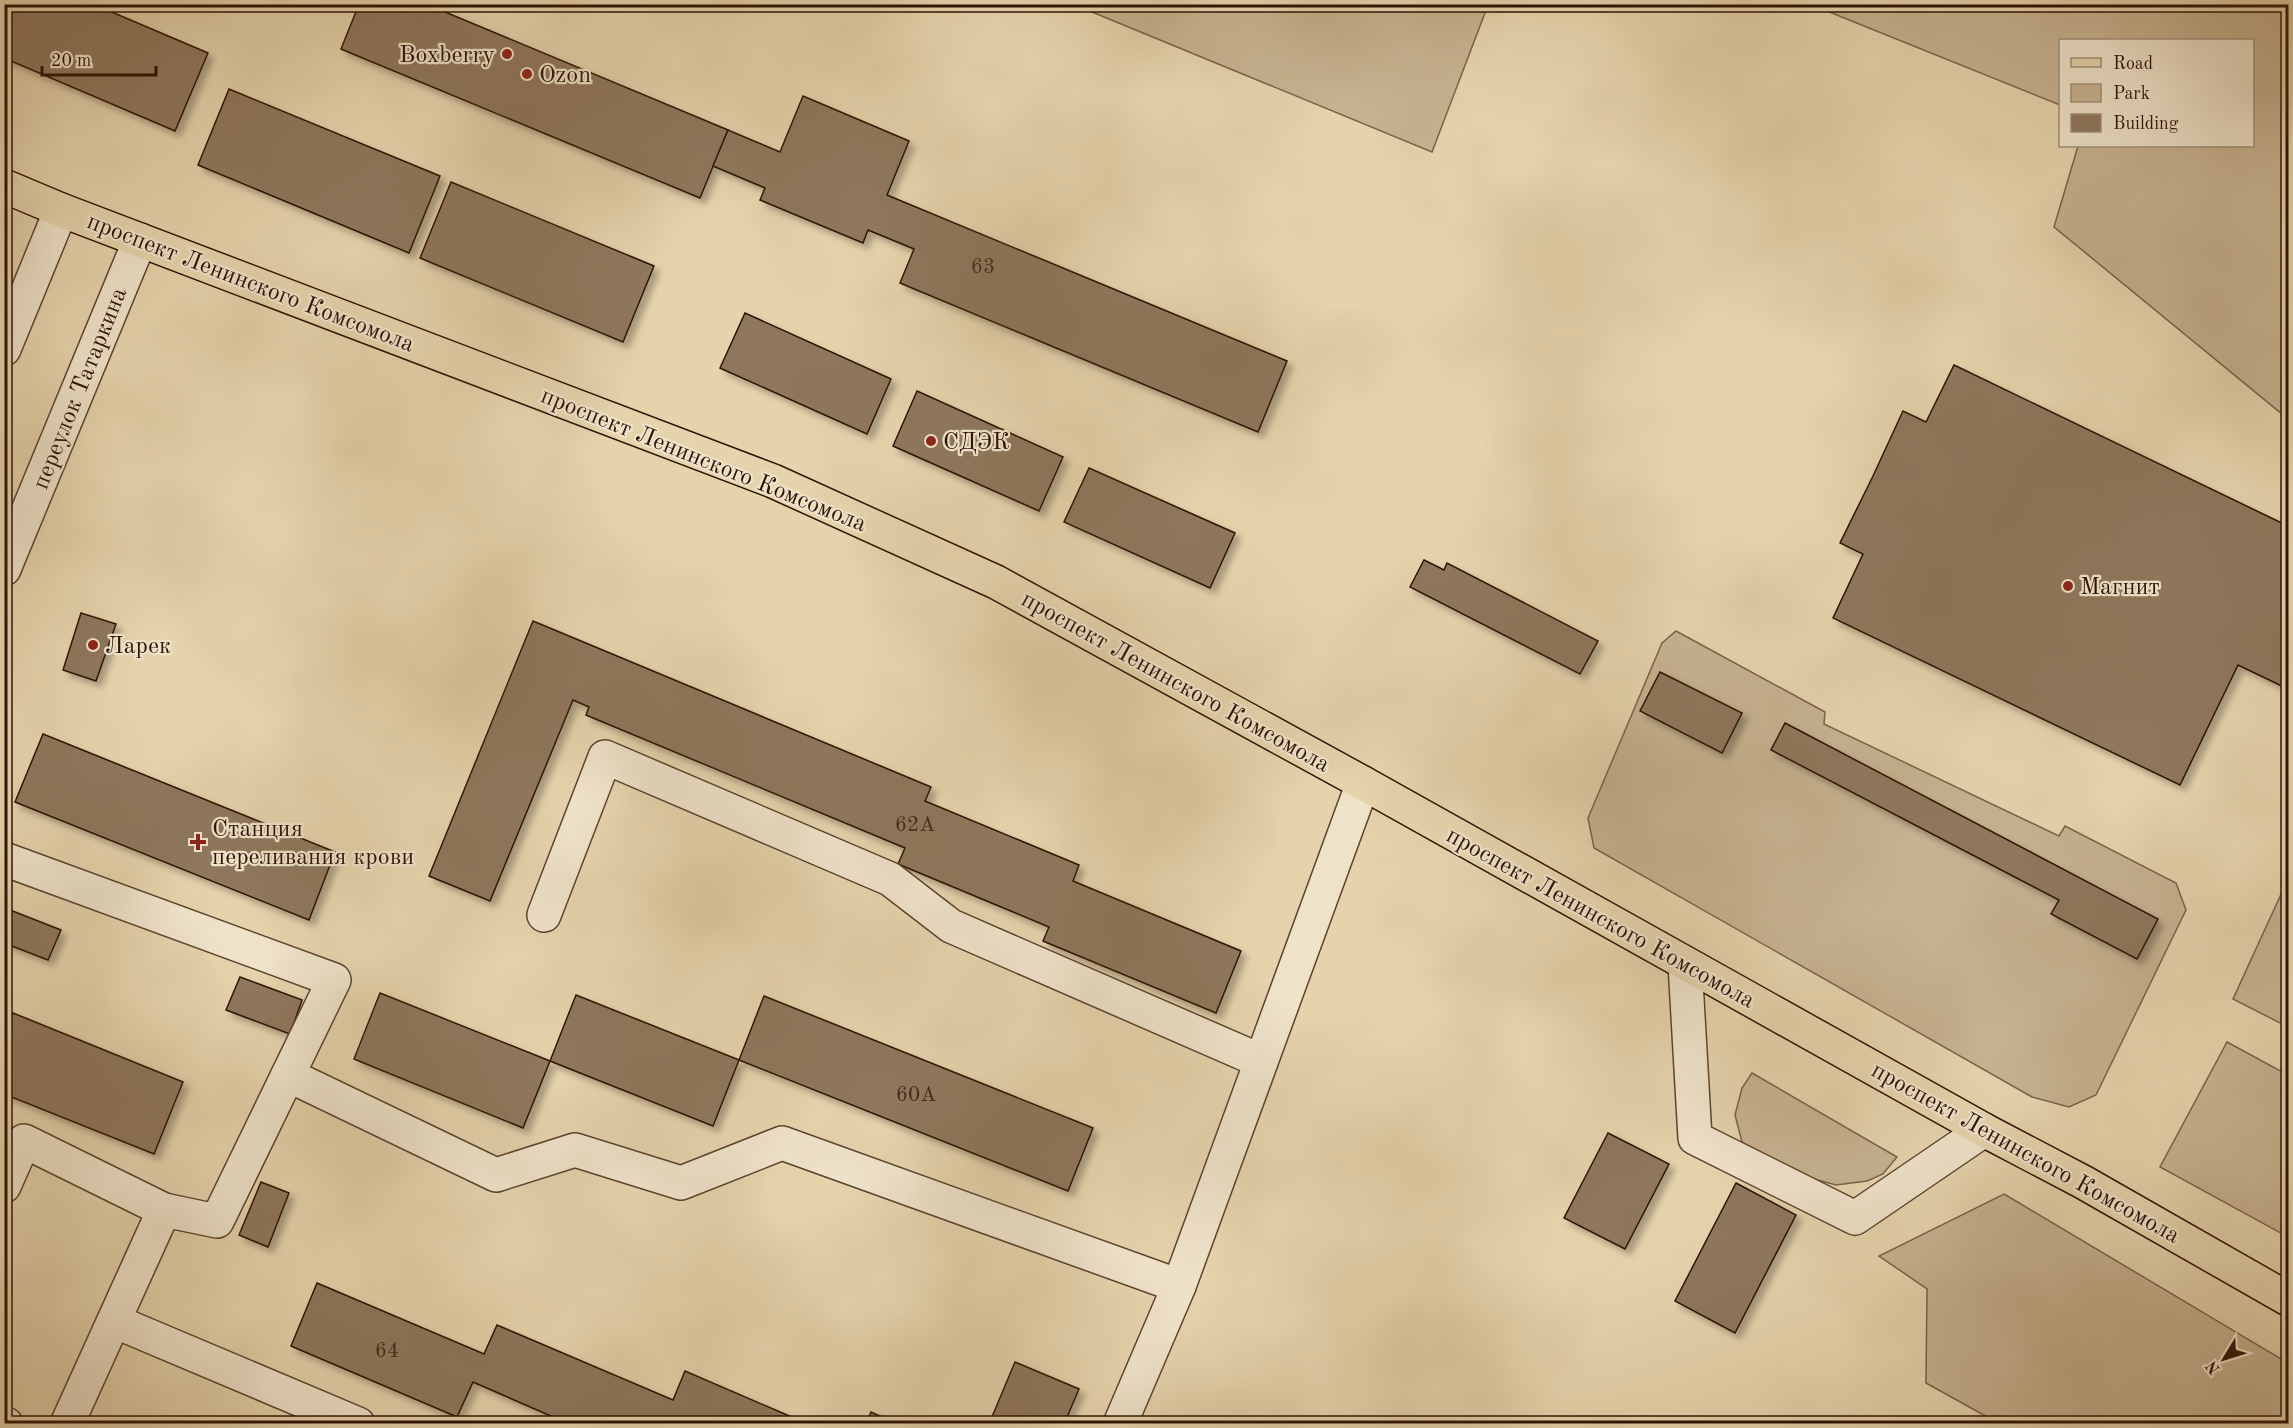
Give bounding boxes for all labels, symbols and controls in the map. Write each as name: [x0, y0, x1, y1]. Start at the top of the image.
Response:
scale bar: [42, 39, 156, 77]
legend: [2059, 39, 2254, 147]
place label: Boxberry: [399, 44, 495, 68]
marker: Boxberry: [500, 47, 514, 61]
text: 20 m: [51, 52, 91, 70]
text: Road: [2113, 55, 2153, 73]
place label: Ozon: [539, 64, 591, 88]
marker: Ozon: [520, 67, 534, 81]
text: Park: [2113, 85, 2150, 103]
text: Building: [2113, 115, 2179, 133]
street label: проспект Ленинского Комсомола: [83, 210, 417, 358]
house number: 63: [971, 257, 995, 278]
street label: переулок Татаркина: [29, 284, 132, 493]
street label: проспект Ленинского Комсомола: [537, 384, 870, 537]
place label: СДЭК: [943, 431, 1010, 455]
marker: СДЭК: [924, 434, 938, 448]
place label: Магнит: [2080, 576, 2160, 600]
marker: Магнит: [2061, 579, 2075, 593]
street label: проспект Ленинского Комсомола: [1017, 588, 1333, 778]
place label: Ларек: [105, 635, 171, 659]
marker: Ларек: [86, 638, 100, 652]
house number: 62А: [895, 815, 935, 836]
place label: Станция переливания крови: [212, 818, 414, 870]
street label: проспект Ленинского Комсомола: [1442, 824, 1758, 1014]
marker: Станция переливания крови: [189, 833, 207, 851]
street label: проспект Ленинского Комсомола: [1867, 1059, 2183, 1249]
house number: 60А: [896, 1085, 936, 1106]
north arrow: [2194, 1329, 2254, 1389]
house number: 64: [375, 1341, 399, 1362]
text: N: [2203, 1357, 2224, 1377]

